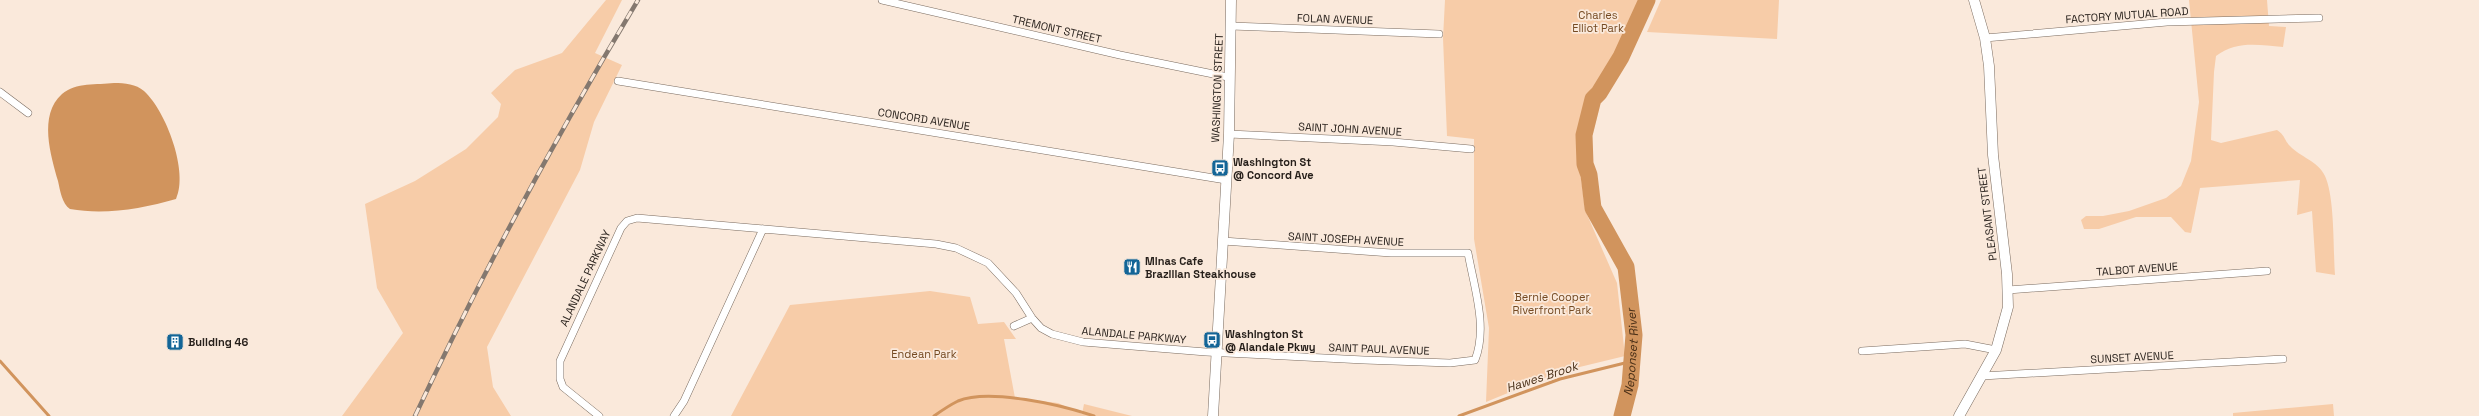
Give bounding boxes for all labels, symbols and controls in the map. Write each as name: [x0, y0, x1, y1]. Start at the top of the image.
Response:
street label: FACTORY MUTUAL ROAD: [2065, 4, 2189, 26]
park label: Charles Elliot Park: [1572, 8, 1624, 35]
street label: FOLAN AVENUE: [1297, 11, 1373, 27]
street label: TREMONT STREET: [1011, 12, 1104, 46]
street label: WASHINGTON STREET: [1208, 33, 1226, 143]
street label: CONCORD AVENUE: [877, 105, 971, 133]
street label: SAINT JOHN AVENUE: [1298, 119, 1402, 139]
place label: Washington St @ Concord Ave: [1233, 155, 1314, 182]
bus stop icon: Washington St @ Concord Ave: [1210, 158, 1230, 178]
street label: PLEASANT STREET: [1974, 166, 2000, 262]
street label: ALANDALE PARKWAY: [556, 227, 614, 329]
street label: SAINT JOSEPH AVENUE: [1288, 229, 1404, 249]
place label: Minas Cafe Brazilian Steakhouse: [1145, 254, 1256, 281]
restaurant icon: Minas Cafe Brazilian Steakhouse: [1122, 257, 1142, 277]
street label: TALBOT AVENUE: [2096, 259, 2178, 279]
park label: Bernie Cooper Riverfront Park: [1513, 290, 1592, 317]
water label: Neponset River: [1620, 306, 1642, 398]
street label: ALANDALE PARKWAY: [1081, 323, 1187, 347]
place label: Washington St @ Alandale Pkwy: [1225, 327, 1316, 354]
bus stop icon: Washington St @ Alandale Pkwy: [1202, 330, 1222, 350]
building icon: Building 46: [165, 332, 185, 352]
place label: Building 46: [188, 335, 248, 349]
street label: SAINT PAUL AVENUE: [1328, 340, 1430, 358]
park label: Endean Park: [891, 347, 957, 361]
street label: SUNSET AVENUE: [2090, 348, 2174, 366]
water label: Hawes Brook: [1504, 357, 1581, 396]

